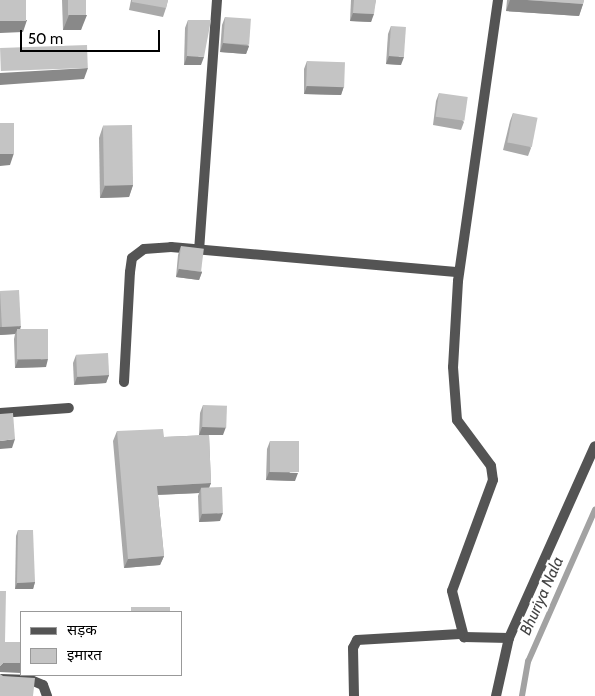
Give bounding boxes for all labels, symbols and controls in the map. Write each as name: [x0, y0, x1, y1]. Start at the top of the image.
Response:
scale bar: [22, 20, 162, 52]
text: 50 m: [28, 30, 63, 48]
water label: Bhuriya Nala: [516, 554, 568, 638]
legend: [20, 611, 182, 676]
text: सड़क: [67, 621, 97, 639]
text: इमारत: [67, 646, 102, 664]

